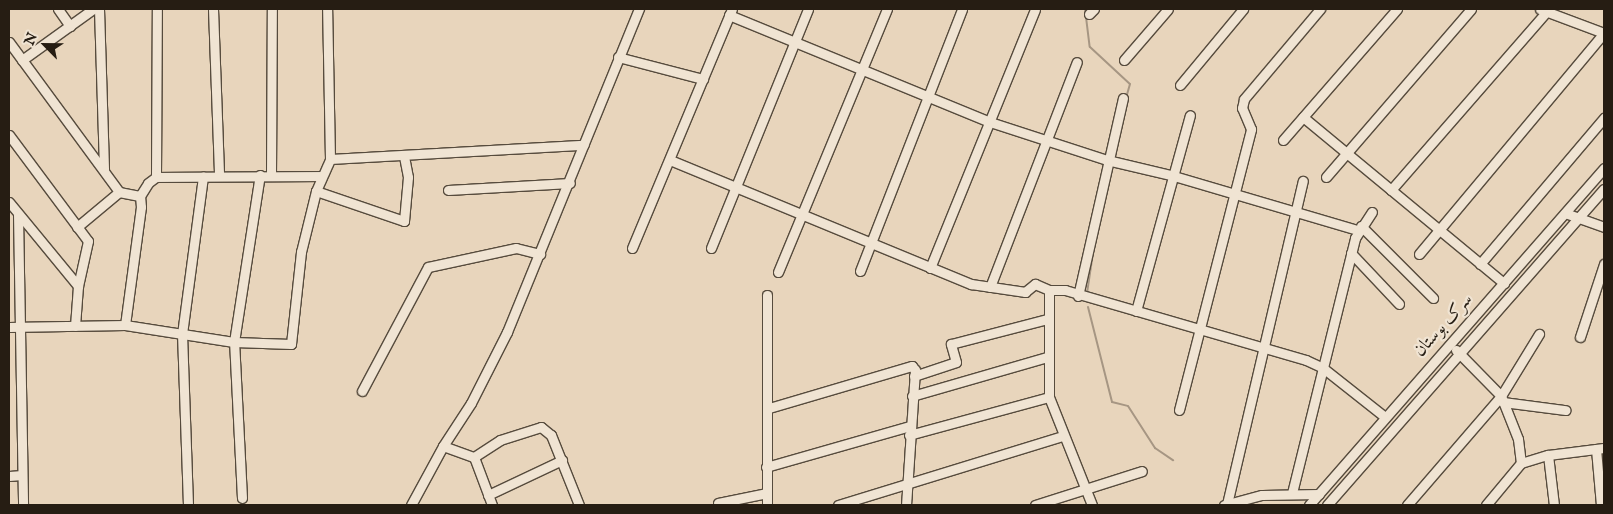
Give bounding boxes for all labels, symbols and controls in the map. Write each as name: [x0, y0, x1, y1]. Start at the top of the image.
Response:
north arrow: [20, 20, 70, 70]
text: N: [21, 30, 42, 48]
street label: سرک بوستان: [1410, 290, 1478, 362]

